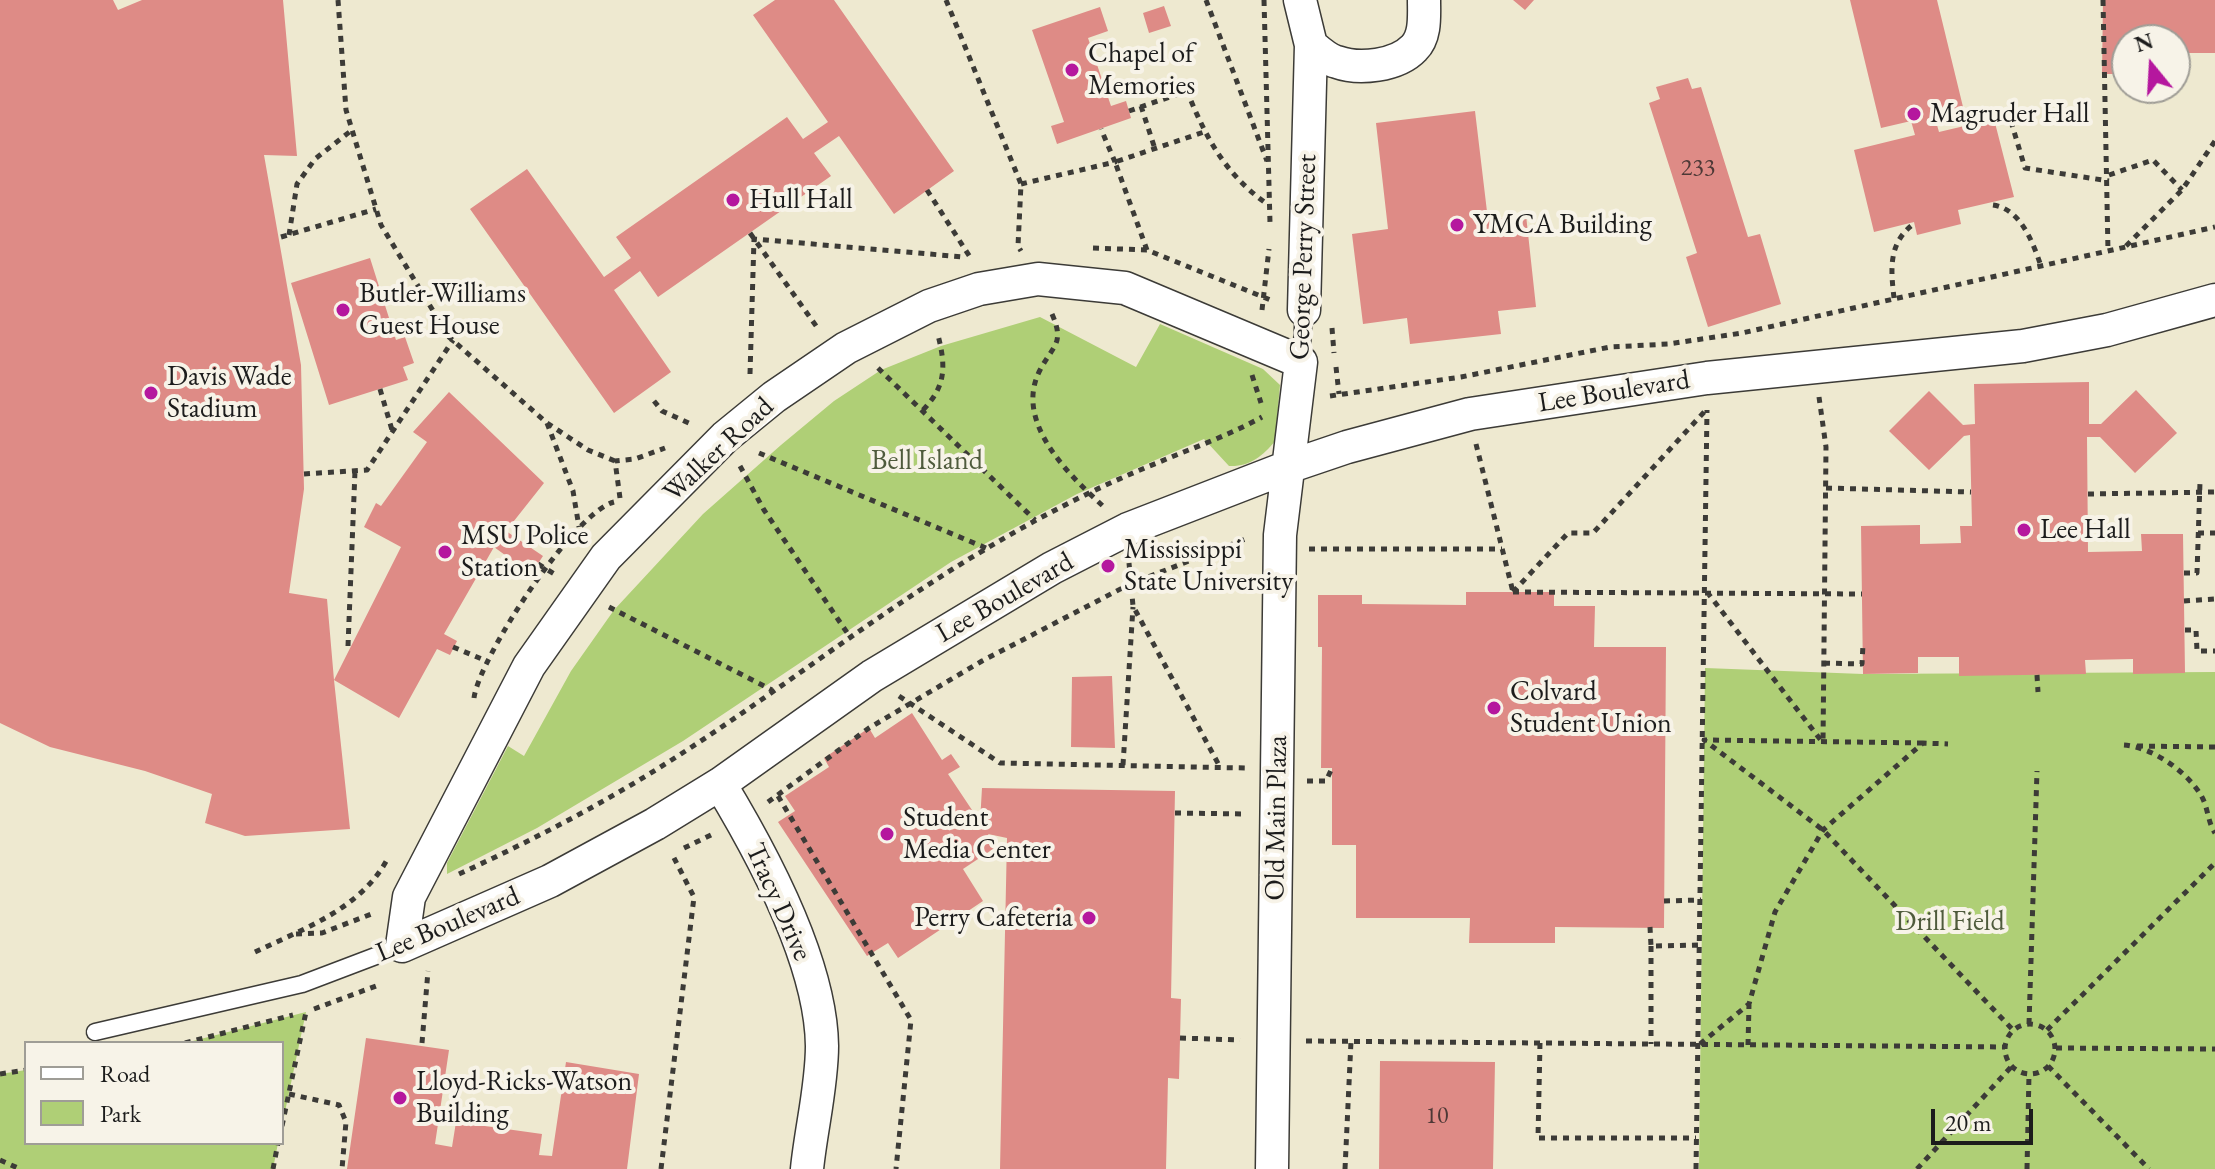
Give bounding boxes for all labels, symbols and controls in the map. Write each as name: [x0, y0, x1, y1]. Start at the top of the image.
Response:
north arrow: [2111, 24, 2191, 104]
text: N: [2131, 26, 2157, 59]
place label: Chapel of Memories: [1088, 37, 1195, 103]
marker: Chapel of Memories: [1063, 61, 1081, 79]
place label: Magruder Hall: [1930, 97, 2089, 131]
marker: Magruder Hall: [1905, 105, 1923, 123]
street label: George Perry Street: [1284, 153, 1324, 361]
house number: 233: [1681, 154, 1715, 182]
place label: Hull Hall: [749, 183, 853, 217]
marker: Hull Hall: [724, 191, 742, 209]
place label: YMCA Building: [1473, 208, 1652, 242]
marker: YMCA Building: [1448, 216, 1466, 234]
place label: Butler-Williams Guest House: [359, 277, 526, 343]
marker: Butler-Williams Guest House: [334, 301, 352, 319]
place label: Davis Wade Stadium: [167, 360, 292, 426]
street label: Lee Boulevard: [1536, 363, 1692, 421]
marker: Davis Wade Stadium: [142, 384, 160, 402]
street label: Walker Road: [657, 391, 781, 509]
park label: Bell Island: [871, 444, 983, 478]
place label: Lee Hall: [2040, 513, 2131, 547]
place label: MSU Police Station: [461, 519, 588, 585]
marker: Lee Hall: [2015, 521, 2033, 539]
place label: Mississippi State University: [1124, 533, 1293, 599]
marker: MSU Police Station: [436, 543, 454, 561]
street label: Lee Boulevard: [930, 545, 1080, 651]
marker: Mississippi State University: [1099, 557, 1117, 575]
place label: Colvard Student Union: [1510, 675, 1672, 741]
marker: Colvard Student Union: [1485, 699, 1503, 717]
street label: Old Main Plaza: [1259, 735, 1295, 901]
place label: Student Media Center: [903, 801, 1051, 867]
marker: Student Media Center: [878, 825, 896, 843]
street label: Tracy Drive: [737, 838, 819, 966]
street label: Lee Boulevard: [371, 880, 525, 970]
place label: Perry Cafeteria: [914, 901, 1073, 935]
park label: Drill Field: [1895, 905, 2005, 939]
marker: Perry Cafeteria: [1080, 909, 1098, 927]
legend: [24, 1041, 284, 1145]
text: Road: [100, 1058, 150, 1089]
place label: Lloyd-Ricks-Watson Building: [416, 1065, 632, 1131]
marker: Lloyd-Ricks-Watson Building: [391, 1089, 409, 1107]
scale bar: [1935, 1093, 2037, 1143]
text: Park: [100, 1098, 141, 1129]
house number: 10: [1425, 1102, 1449, 1130]
text: 20 m: [1945, 1107, 1992, 1138]

